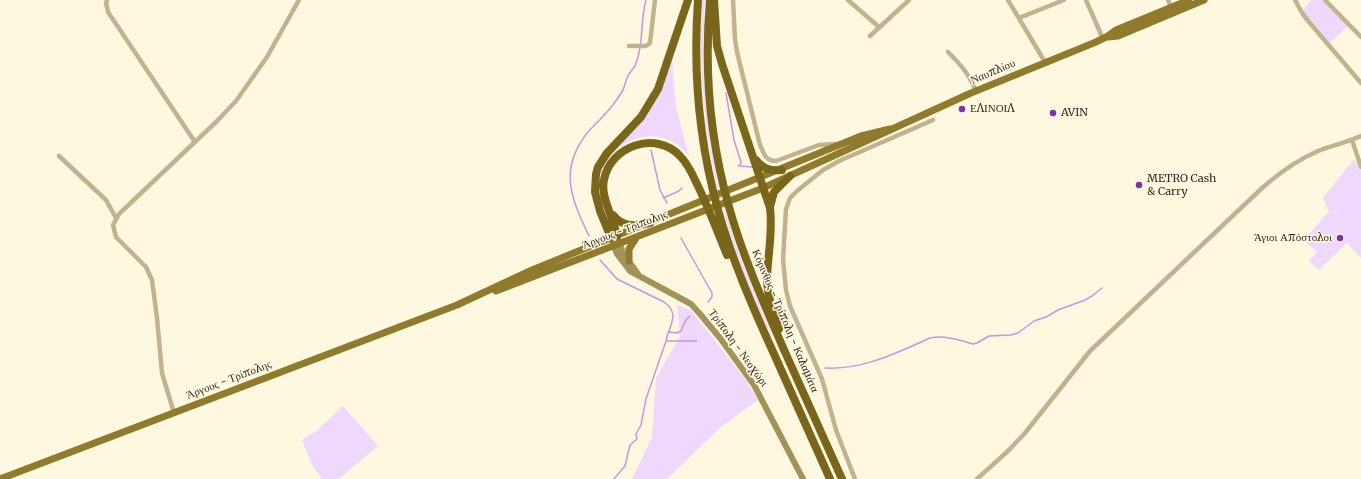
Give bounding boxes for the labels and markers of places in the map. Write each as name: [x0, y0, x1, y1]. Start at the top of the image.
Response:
place label: ΕΛΙΝΟΙΛ: [970, 102, 1015, 116]
marker: ΕΛΙΝΟΙΛ: [957, 104, 967, 114]
place label: AVIN: [1061, 106, 1088, 120]
marker: AVIN: [1048, 108, 1058, 118]
place label: METRO Cash & Carry: [1147, 172, 1216, 198]
marker: METRO Cash & Carry: [1134, 180, 1144, 190]
place label: Άγιοι Απόστολοι: [1254, 231, 1332, 245]
marker: Άγιοι Απόστολοι: [1335, 233, 1345, 243]

